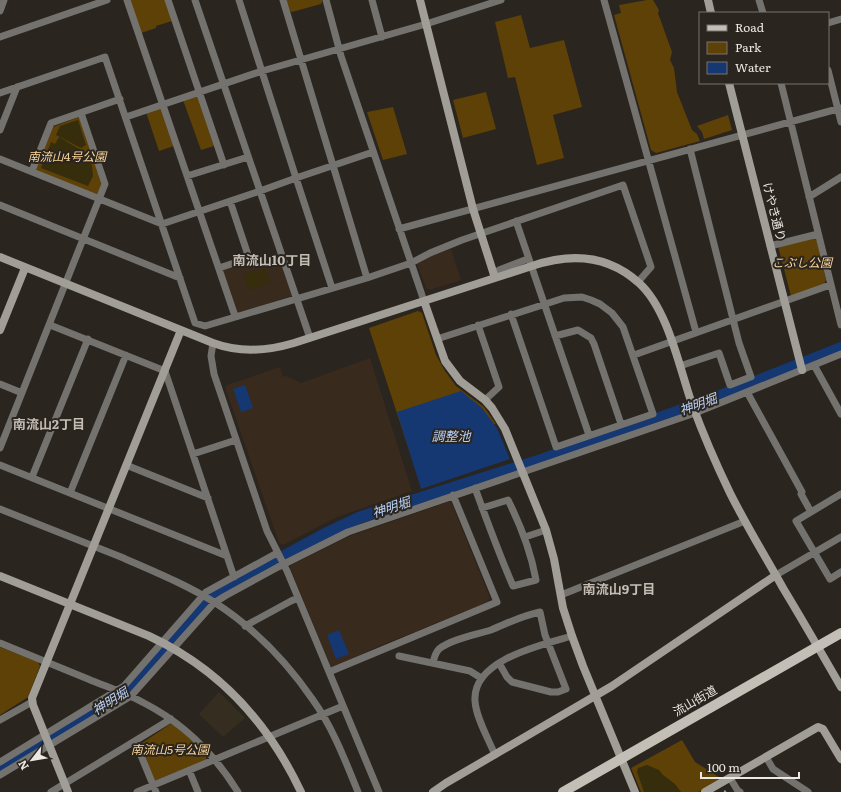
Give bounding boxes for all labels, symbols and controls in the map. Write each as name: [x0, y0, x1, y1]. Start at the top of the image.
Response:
legend: [699, 12, 829, 84]
text: Road: [735, 18, 765, 36]
text: Park: [735, 38, 762, 56]
text: Water: [735, 58, 771, 76]
park label: 南流山4号公園: [28, 147, 108, 165]
street label: けやき通り: [759, 180, 791, 243]
district label: 南流山10丁目: [233, 250, 311, 269]
park label: こぶし公園: [772, 253, 834, 271]
water label: 神明堀: [676, 387, 721, 419]
district label: 南流山2丁目: [13, 414, 85, 433]
water label: 調整池: [431, 426, 472, 445]
water label: 神明堀: [369, 491, 414, 522]
district label: 南流山9丁目: [583, 579, 655, 598]
street label: 流山街道: [669, 680, 720, 720]
water label: 神明堀: [88, 681, 133, 719]
north arrow: [12, 740, 52, 780]
park label: 南流山5号公園: [131, 740, 211, 758]
scale bar: [701, 754, 799, 780]
text: N: [13, 758, 32, 774]
text: 100 m: [707, 758, 740, 776]

